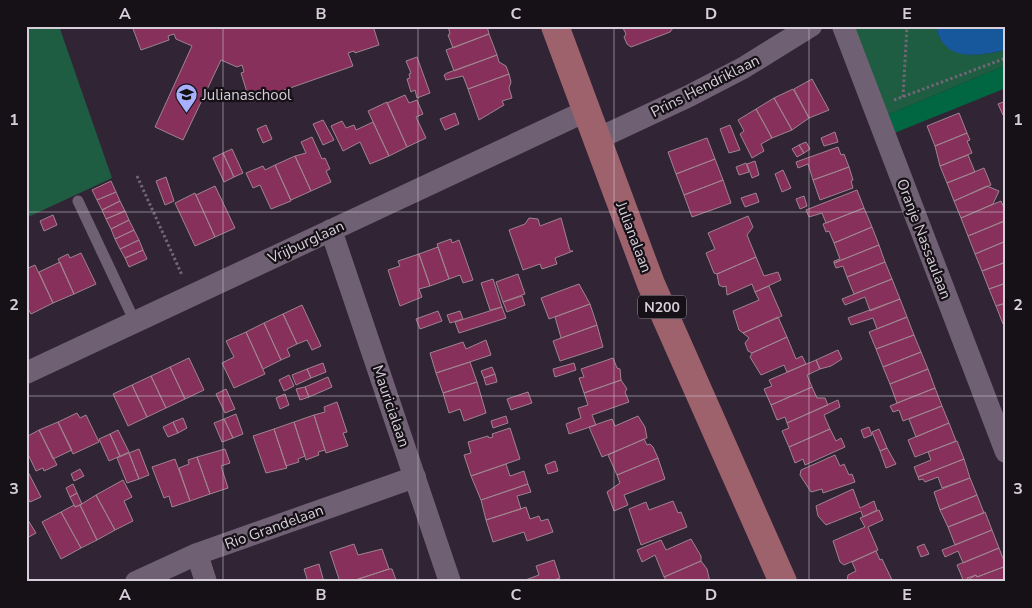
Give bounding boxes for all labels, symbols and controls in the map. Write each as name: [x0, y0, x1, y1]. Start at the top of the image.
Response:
text: A: [119, 3, 131, 25]
text: B: [315, 3, 327, 25]
text: C: [511, 3, 522, 25]
text: D: [705, 3, 717, 25]
text: E: [902, 3, 912, 25]
street label: Prins Hendriklaan: [647, 50, 763, 122]
school or university icon: Julianaschool: [174, 83, 198, 114]
place label: Julianaschool: [201, 85, 292, 105]
text: 1: [9, 109, 19, 131]
text: 1: [1013, 109, 1023, 131]
street label: Oranje Nassaulaan: [892, 176, 956, 302]
street label: Julianalaan: [611, 198, 657, 275]
street label: Vrijburglaan: [264, 216, 347, 269]
text: 2: [9, 294, 19, 316]
text: 2: [1013, 294, 1023, 316]
road number: N200: [638, 296, 686, 318]
street label: Mauricialaan: [368, 362, 414, 450]
text: 3: [9, 478, 19, 500]
text: 3: [1013, 478, 1023, 500]
street label: Rio Grandelaan: [222, 500, 326, 554]
text: A: [119, 584, 131, 606]
text: B: [315, 584, 327, 606]
text: C: [511, 584, 522, 606]
text: D: [705, 584, 717, 606]
text: E: [902, 584, 912, 606]

